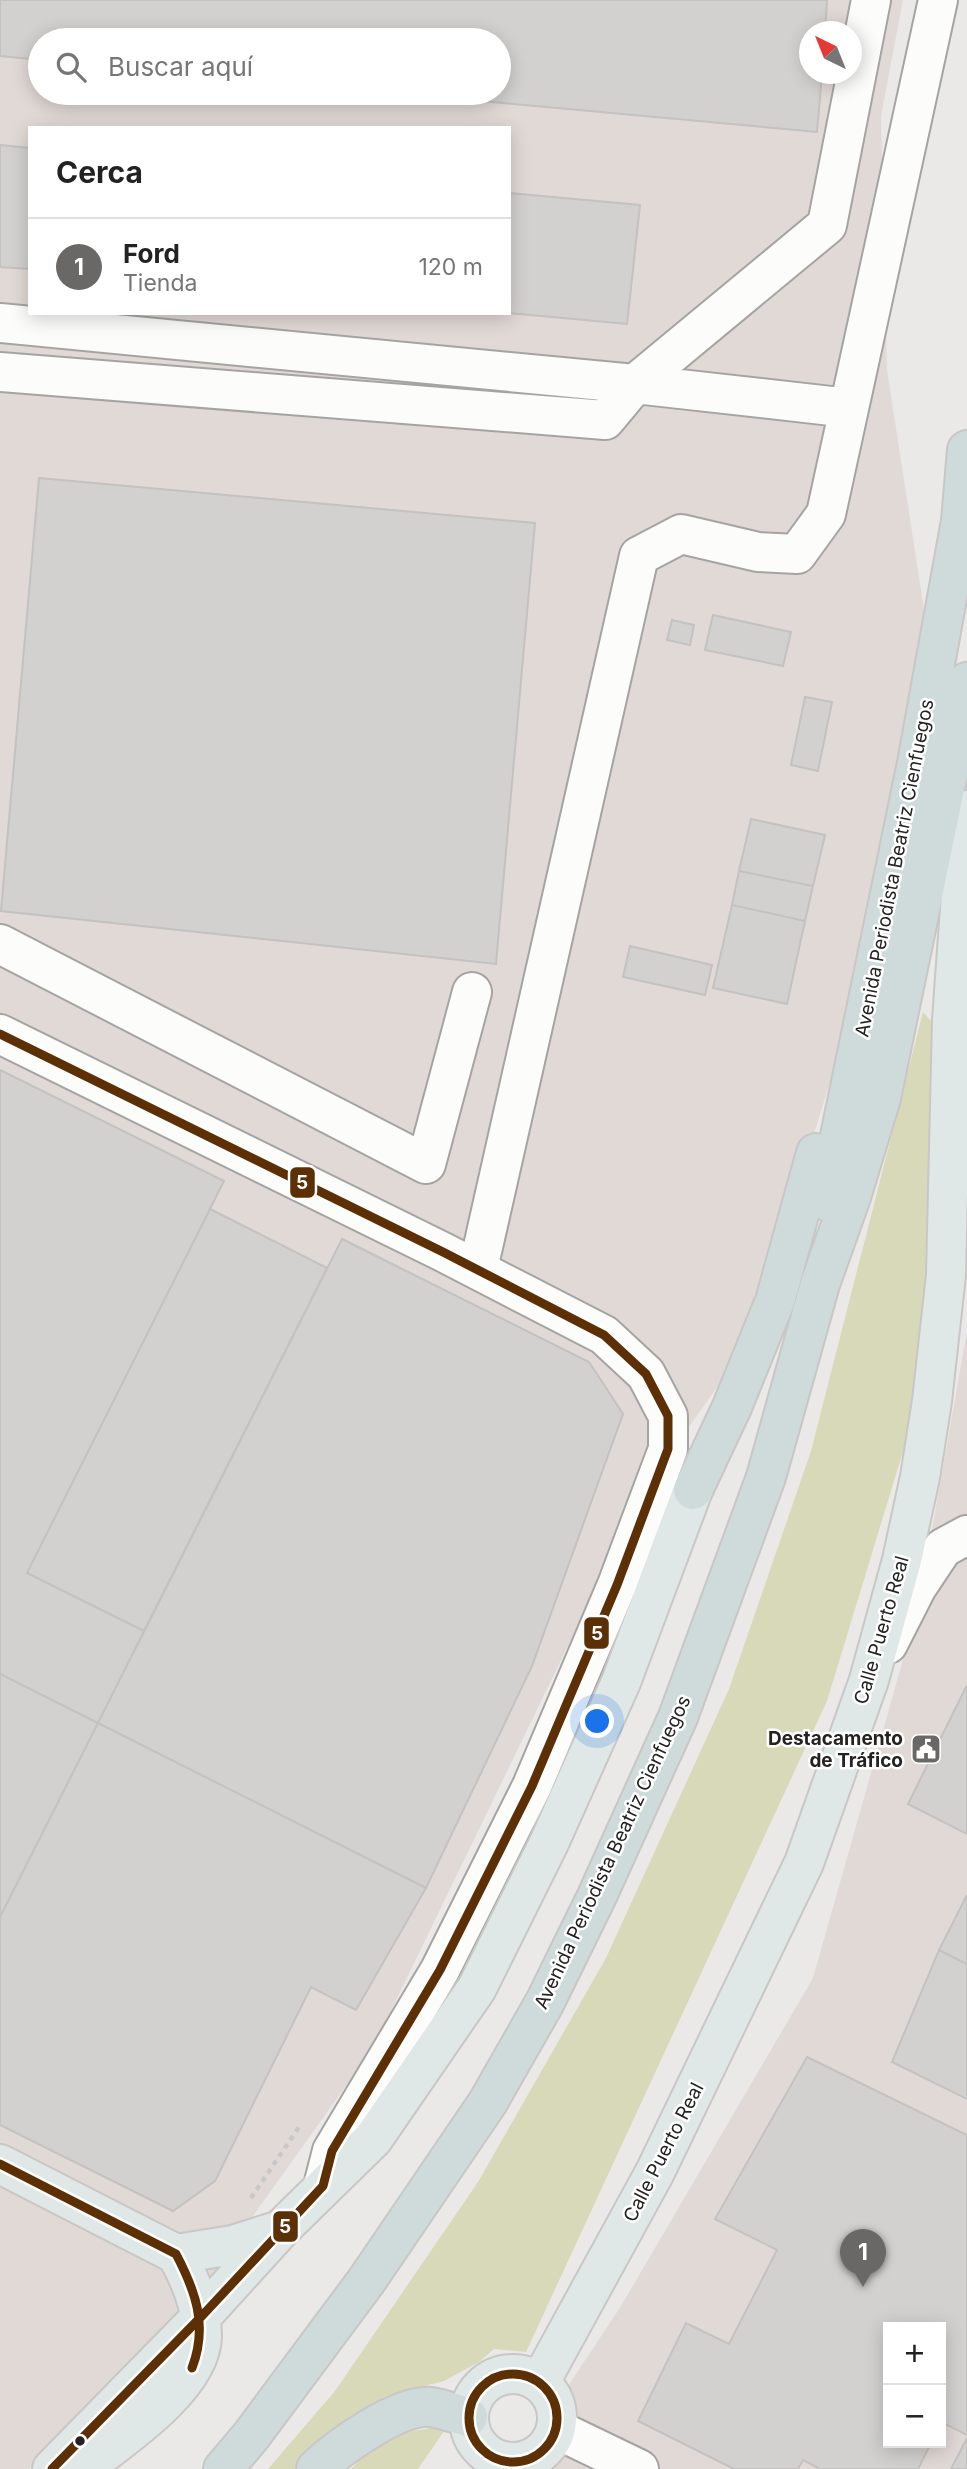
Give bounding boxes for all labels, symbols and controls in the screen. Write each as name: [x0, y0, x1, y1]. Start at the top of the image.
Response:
north arrow: [799, 21, 862, 84]
search box: [28, 28, 511, 105]
icon: search: [52, 48, 90, 86]
text: Buscar aquí: [108, 51, 253, 82]
text: Cerca: [56, 154, 143, 190]
text: Ford: [123, 238, 180, 269]
text: 1: [74, 253, 84, 281]
text: 120 m: [418, 253, 483, 281]
text: Tienda: [123, 269, 197, 297]
street label: Avenida Periodista Beatriz Cienfuegos: [850, 697, 939, 1039]
line badge: 5: [289, 1166, 316, 1199]
text: 5: [296, 1171, 308, 1194]
street label: Calle Puerto Real: [849, 1553, 914, 1707]
line badge: 5: [583, 1616, 610, 1650]
text: 5: [591, 1622, 603, 1645]
street label: Avenida Periodista Beatriz Cienfuegos: [529, 1692, 695, 2013]
your location: [580, 1704, 614, 1738]
place label: Destacamento de Tráfico: [768, 1727, 903, 1772]
public building icon: Destacamento de Tráfico: [909, 1732, 943, 1766]
street label: Calle Puerto Real: [618, 2079, 708, 2226]
line badge: 5: [272, 2210, 299, 2243]
text: 5: [279, 2215, 291, 2238]
pin: 1: [840, 2229, 886, 2287]
map controls: [883, 2322, 946, 2448]
button: +: [883, 2322, 946, 2385]
button: −: [883, 2385, 946, 2448]
unlabelled marker: [73, 2434, 87, 2448]

